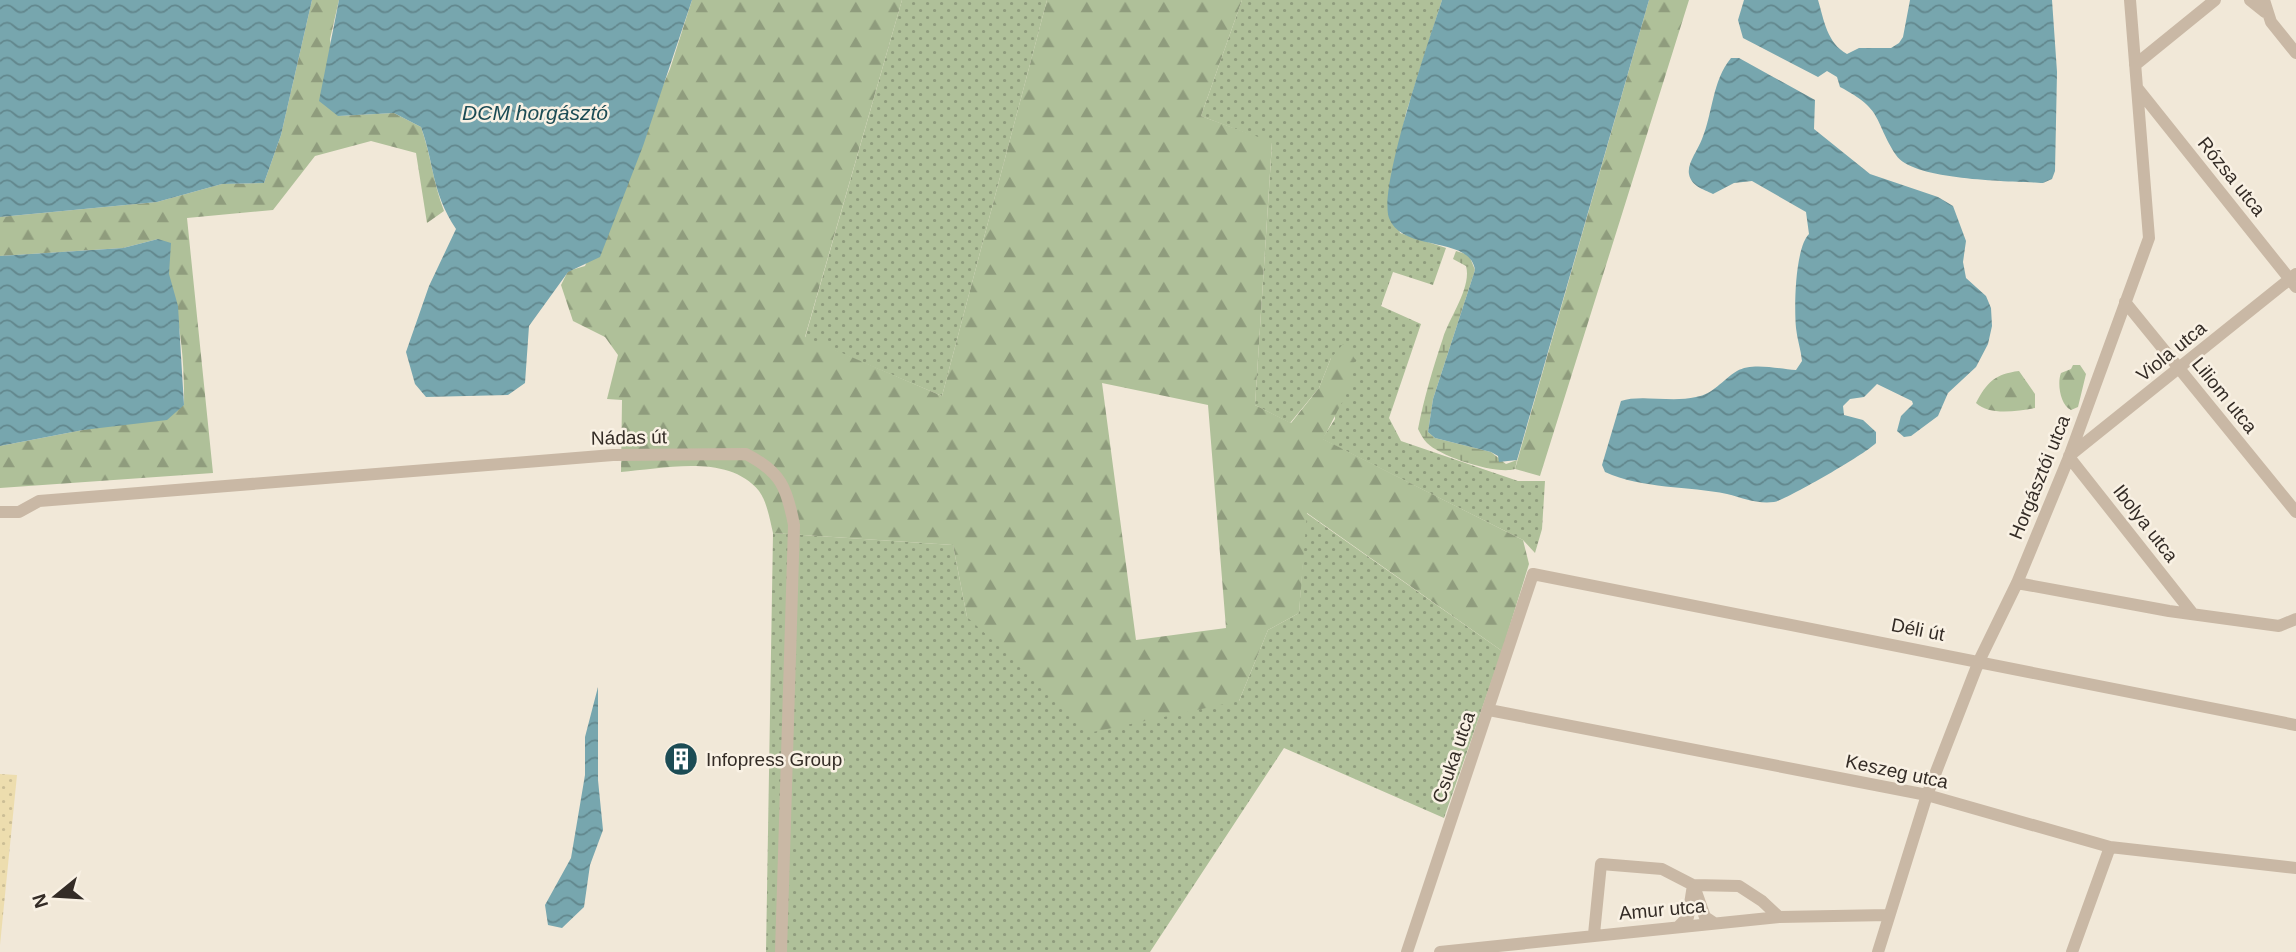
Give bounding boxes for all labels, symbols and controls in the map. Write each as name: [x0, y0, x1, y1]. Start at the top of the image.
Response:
water label: DCM horgásztó: [462, 101, 608, 124]
street label: Rózsa utca: [2194, 133, 2270, 220]
street label: Viola utca: [2132, 317, 2211, 386]
street label: Liliom utca: [2188, 353, 2262, 438]
street label: Horgásztói utca: [2005, 412, 2074, 542]
street label: Nádas út: [591, 426, 668, 449]
street label: Ibolya utca: [2109, 481, 2182, 566]
street label: Déli út: [1889, 614, 1947, 645]
street label: Csuka utca: [1428, 708, 1479, 806]
building icon: Infopress Group: [662, 740, 700, 778]
place label: Infopress Group: [706, 749, 842, 770]
street label: Keszeg utca: [1844, 750, 1951, 793]
north arrow: [21, 861, 91, 931]
text: N: [28, 891, 52, 911]
street label: Amur utca: [1618, 895, 1707, 924]

